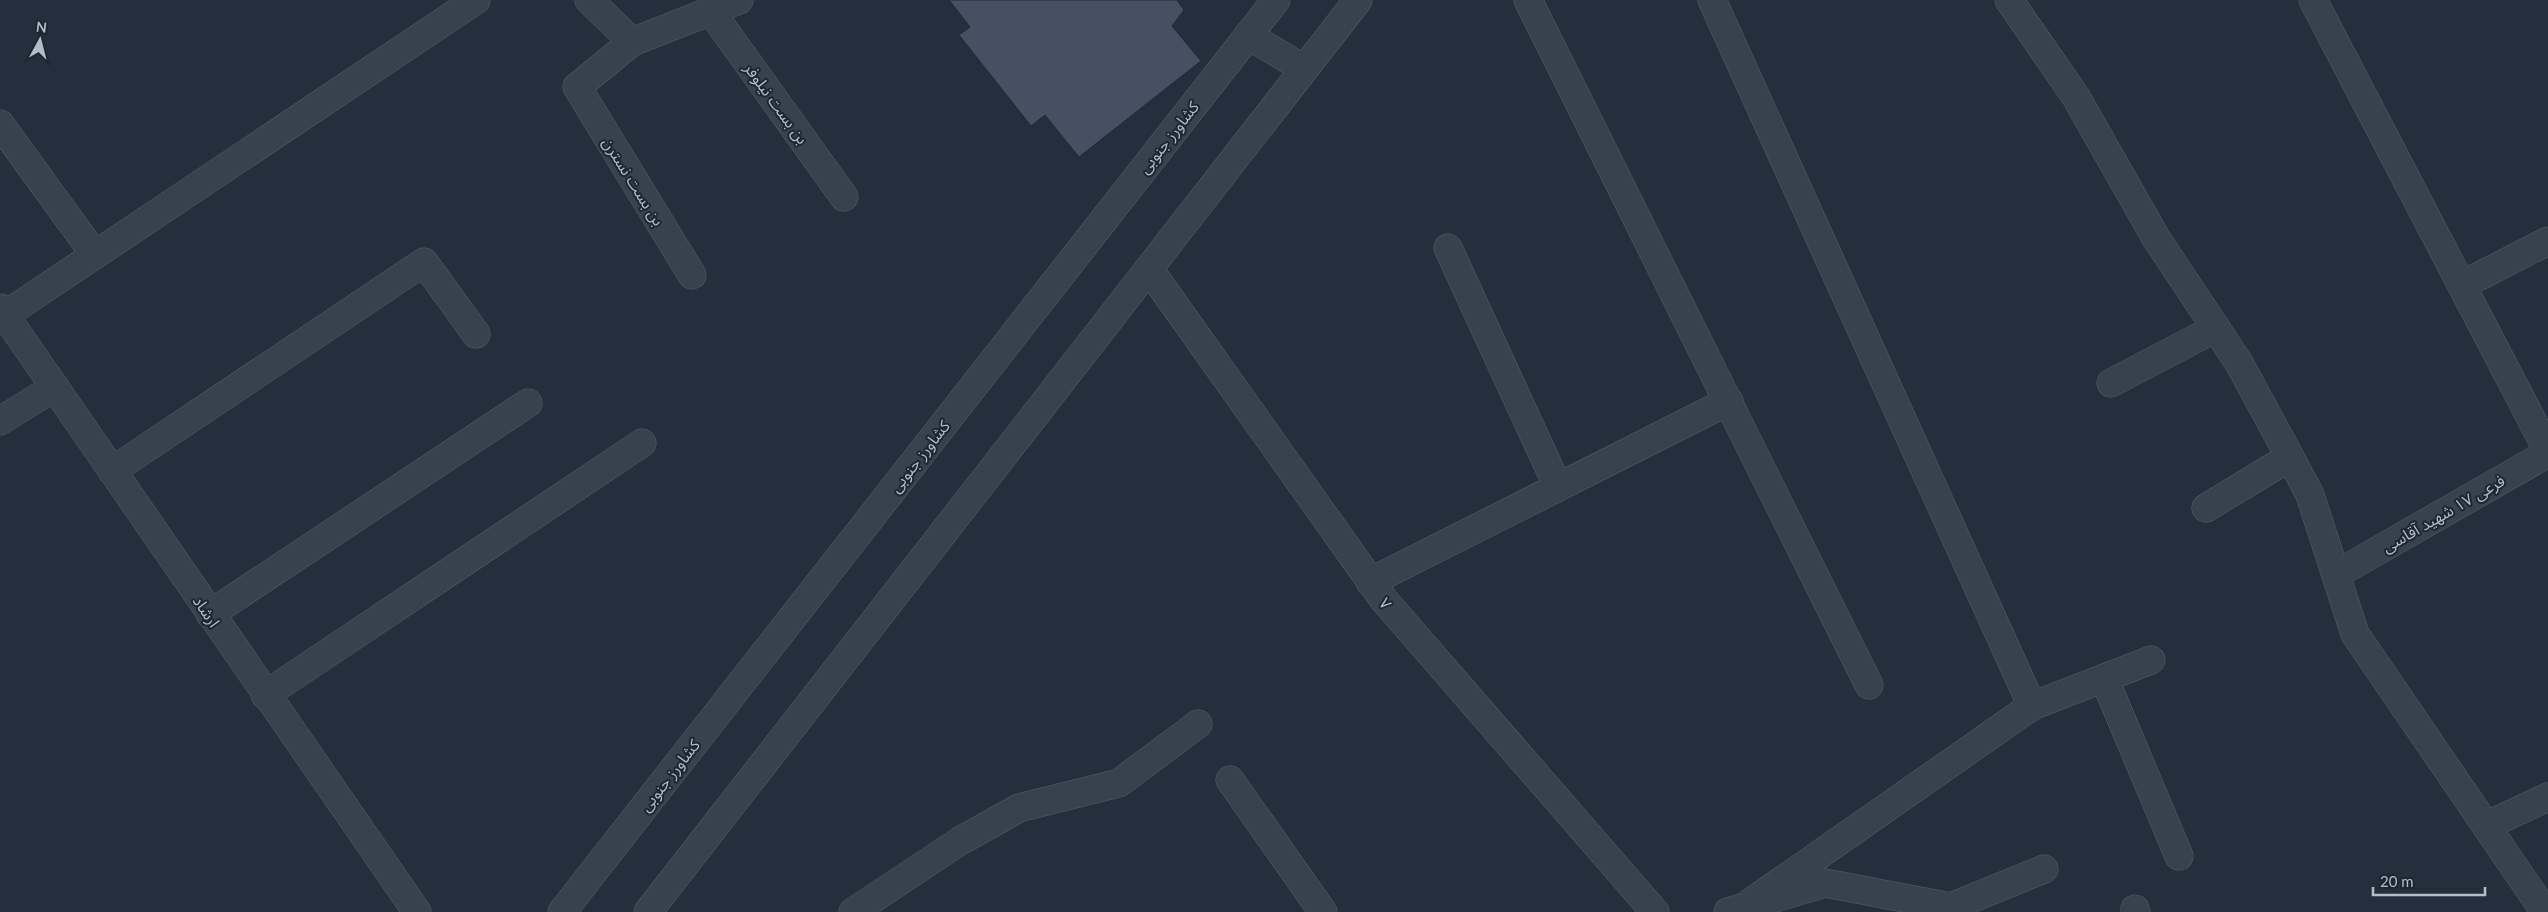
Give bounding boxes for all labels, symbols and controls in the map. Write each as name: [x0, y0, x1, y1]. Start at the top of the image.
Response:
north arrow: [15, 15, 65, 65]
text: N: [35, 18, 48, 36]
street label: بن بست نیلوفر: [740, 58, 813, 148]
street label: کشاورز جنوبی: [1134, 97, 1203, 178]
street label: بن بست نسترن: [598, 133, 669, 229]
street label: کشاورز جنوبی: [885, 416, 954, 497]
street label: فرعی ۱۷ شهید آقاسی: [2378, 470, 2508, 557]
street label: ارشاد: [189, 592, 224, 631]
street label: ۷: [1376, 593, 1396, 613]
street label: کشاورز جنوبی: [635, 735, 704, 816]
scale bar: [2373, 864, 2486, 896]
text: 20 m: [2380, 872, 2414, 890]

